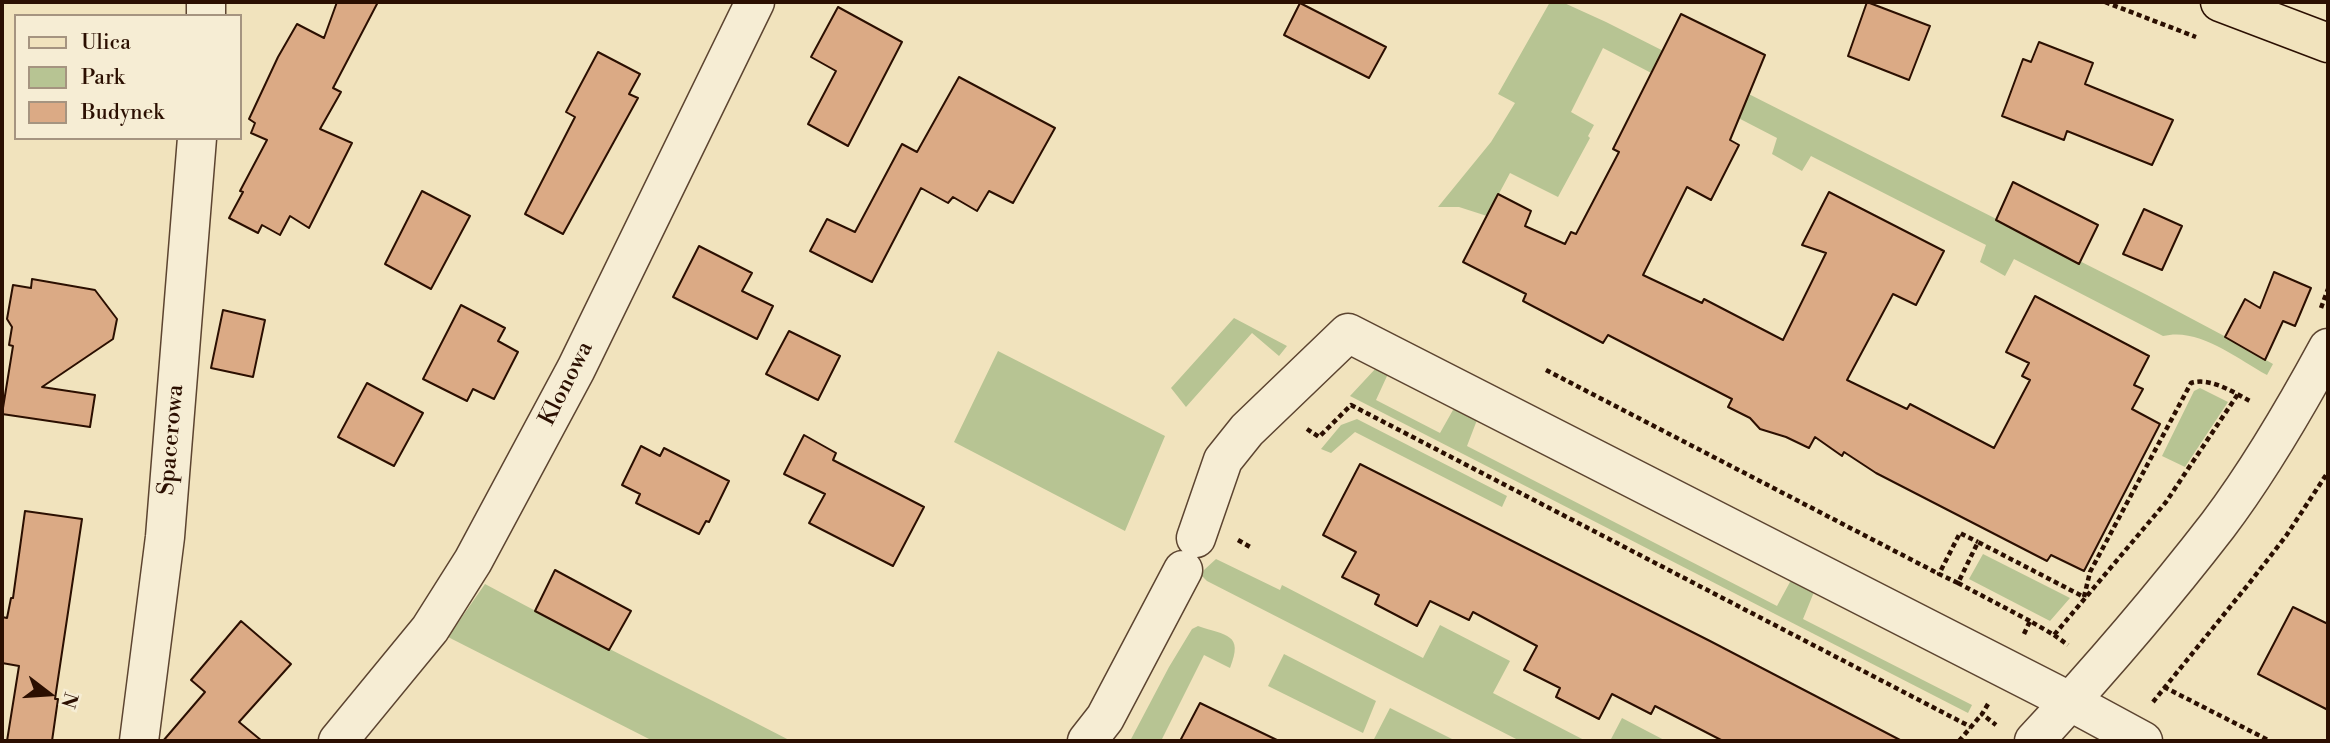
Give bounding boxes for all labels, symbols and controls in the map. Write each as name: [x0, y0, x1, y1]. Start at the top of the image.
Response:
legend: [14, 14, 242, 140]
text: Ulica: [81, 30, 131, 56]
text: Park: [81, 65, 125, 91]
text: Budynek: [81, 100, 164, 126]
street label: Klonowa: [534, 337, 600, 431]
street label: Spacerowa: [153, 383, 191, 497]
north arrow: [14, 659, 84, 729]
text: N: [55, 689, 83, 711]

